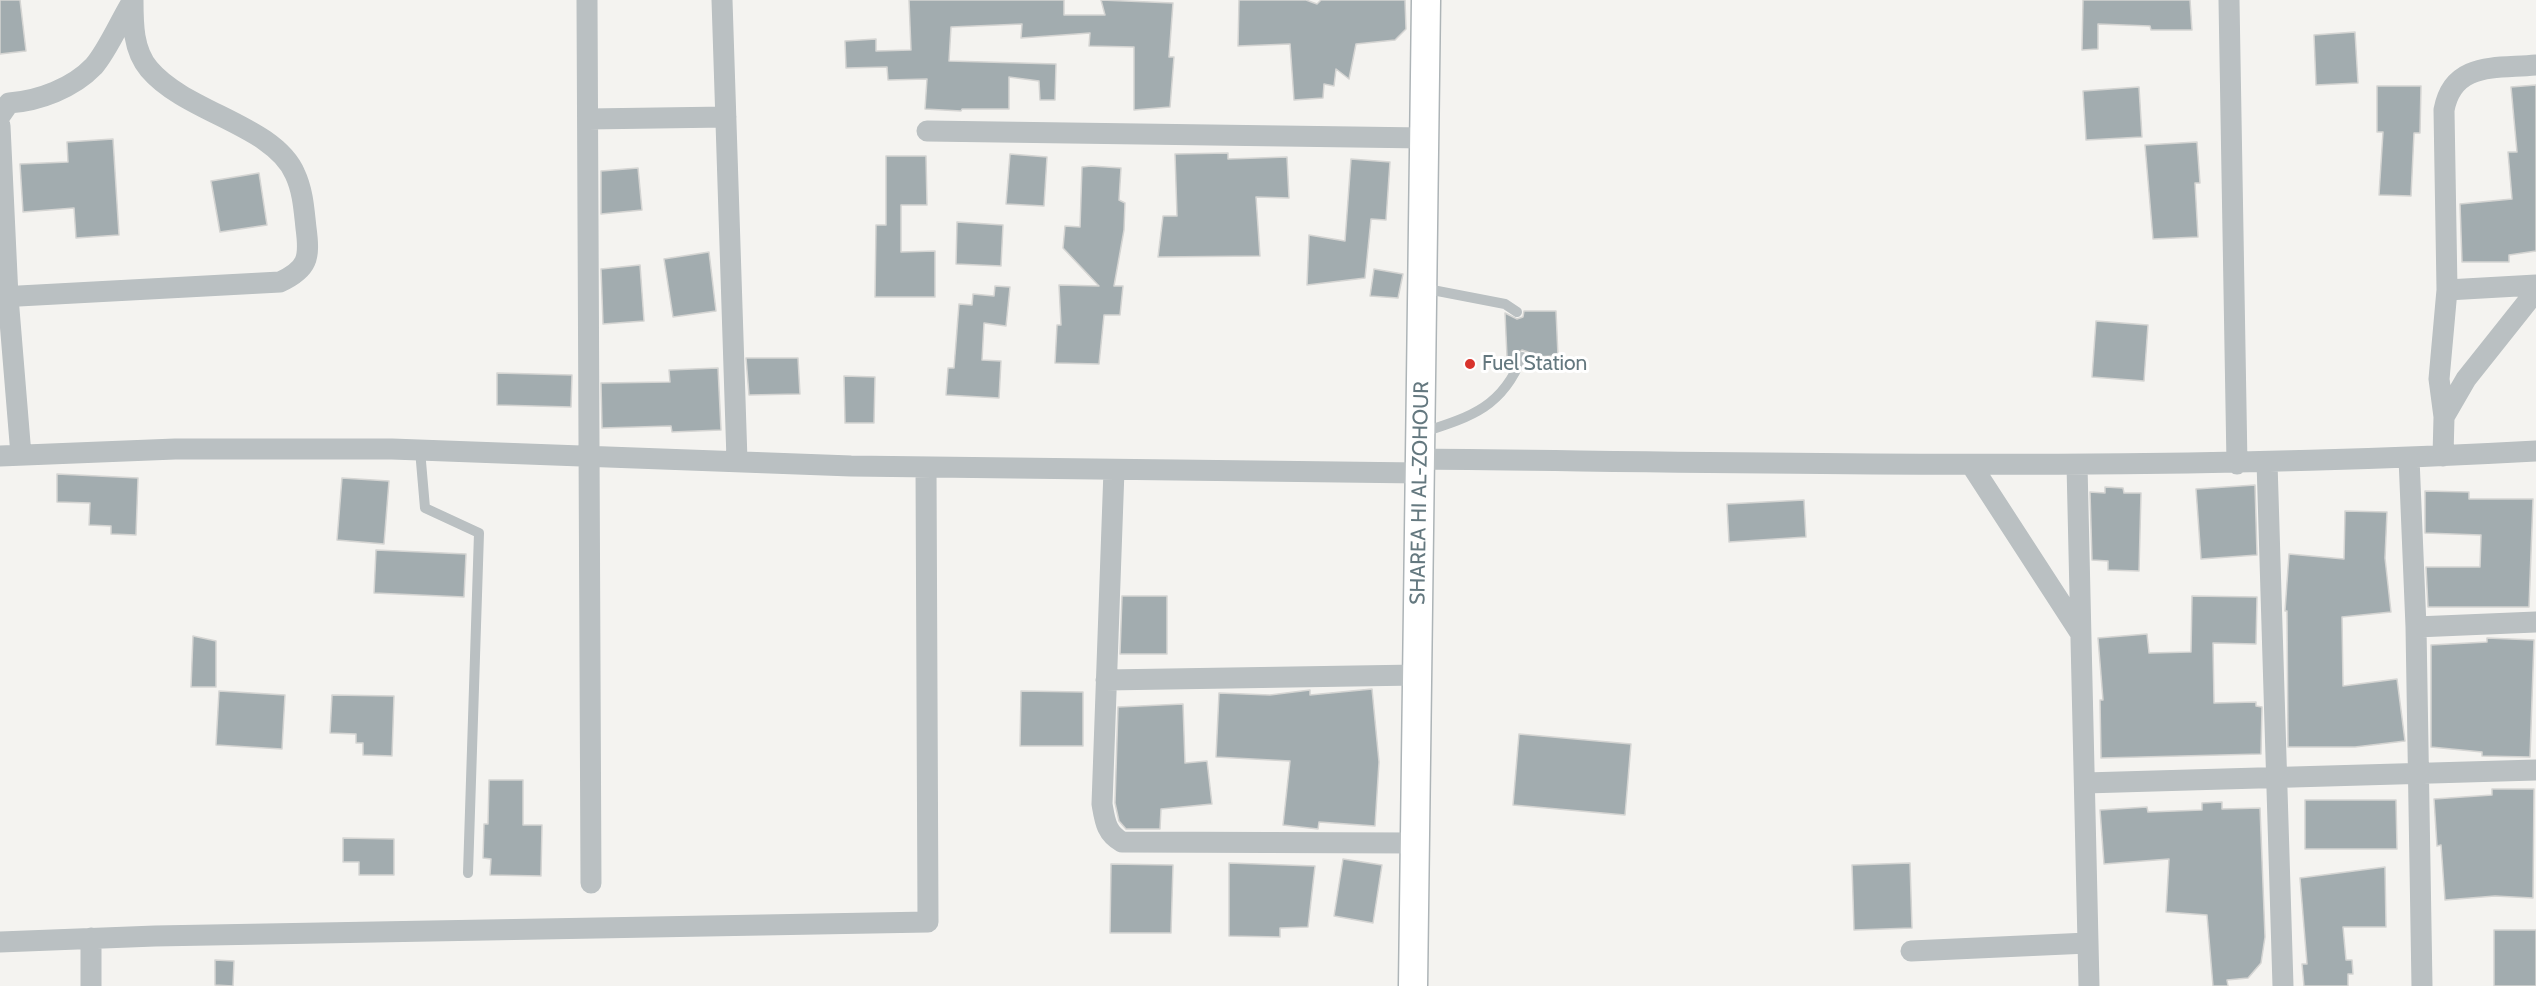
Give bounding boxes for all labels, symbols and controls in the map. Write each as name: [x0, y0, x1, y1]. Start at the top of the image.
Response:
place label: Fuel Station: [1482, 351, 1587, 377]
marker: Fuel Station: [1463, 357, 1477, 371]
street label: SHAREA HI AL-ZOHOUR: [1405, 381, 1435, 605]

